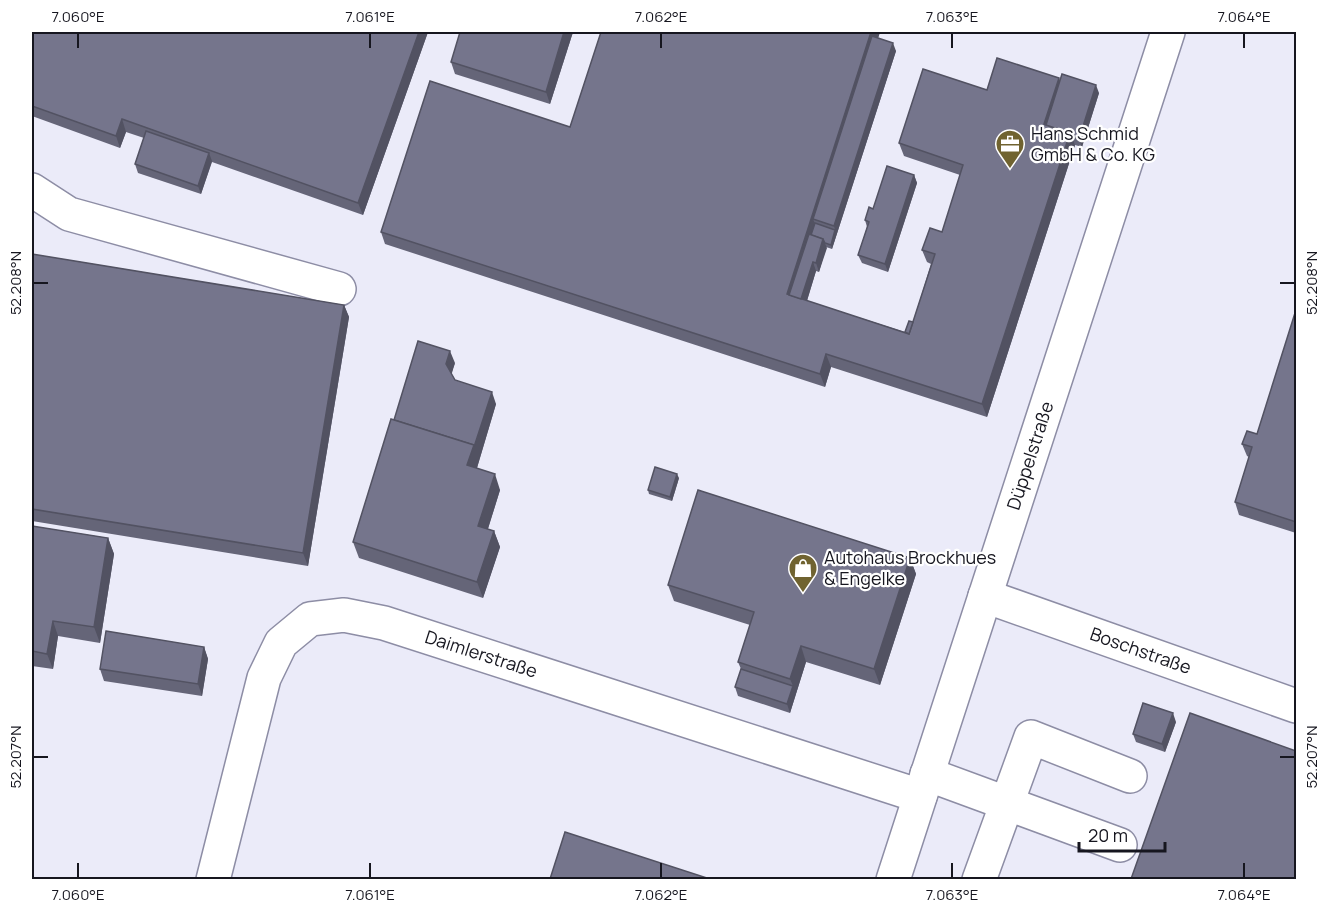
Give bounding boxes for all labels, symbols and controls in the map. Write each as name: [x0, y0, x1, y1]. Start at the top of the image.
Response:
text: 7.060°E: [51, 6, 105, 27]
text: 7.061°E: [345, 6, 395, 27]
text: 7.062°E: [635, 6, 687, 27]
text: 7.063°E: [926, 6, 978, 27]
text: 7.064°E: [1218, 6, 1270, 27]
place label: Hans Schmid GmbH & Co. KG: [1031, 121, 1155, 166]
office icon: Hans Schmid GmbH & Co. KG: [994, 128, 1026, 170]
text: 52.208°N: [5, 251, 26, 315]
text: 52.208°N: [1301, 251, 1322, 315]
street label: Düppelstraße: [1001, 398, 1058, 513]
place label: Autohaus Brockhues & Engelke: [824, 545, 996, 590]
shop icon: Autohaus Brockhues & Engelke: [787, 552, 819, 594]
street label: Boschstraße: [1087, 621, 1195, 679]
street label: Daimlerstraße: [422, 624, 541, 683]
text: 52.207°N: [5, 726, 26, 788]
text: 52.207°N: [1301, 726, 1322, 788]
scale bar: [1079, 815, 1164, 853]
text: 20 m: [1088, 823, 1128, 847]
text: 7.060°E: [51, 884, 105, 905]
text: 7.061°E: [345, 884, 395, 905]
text: 7.062°E: [635, 884, 687, 905]
text: 7.063°E: [926, 884, 978, 905]
text: 7.064°E: [1218, 884, 1270, 905]

